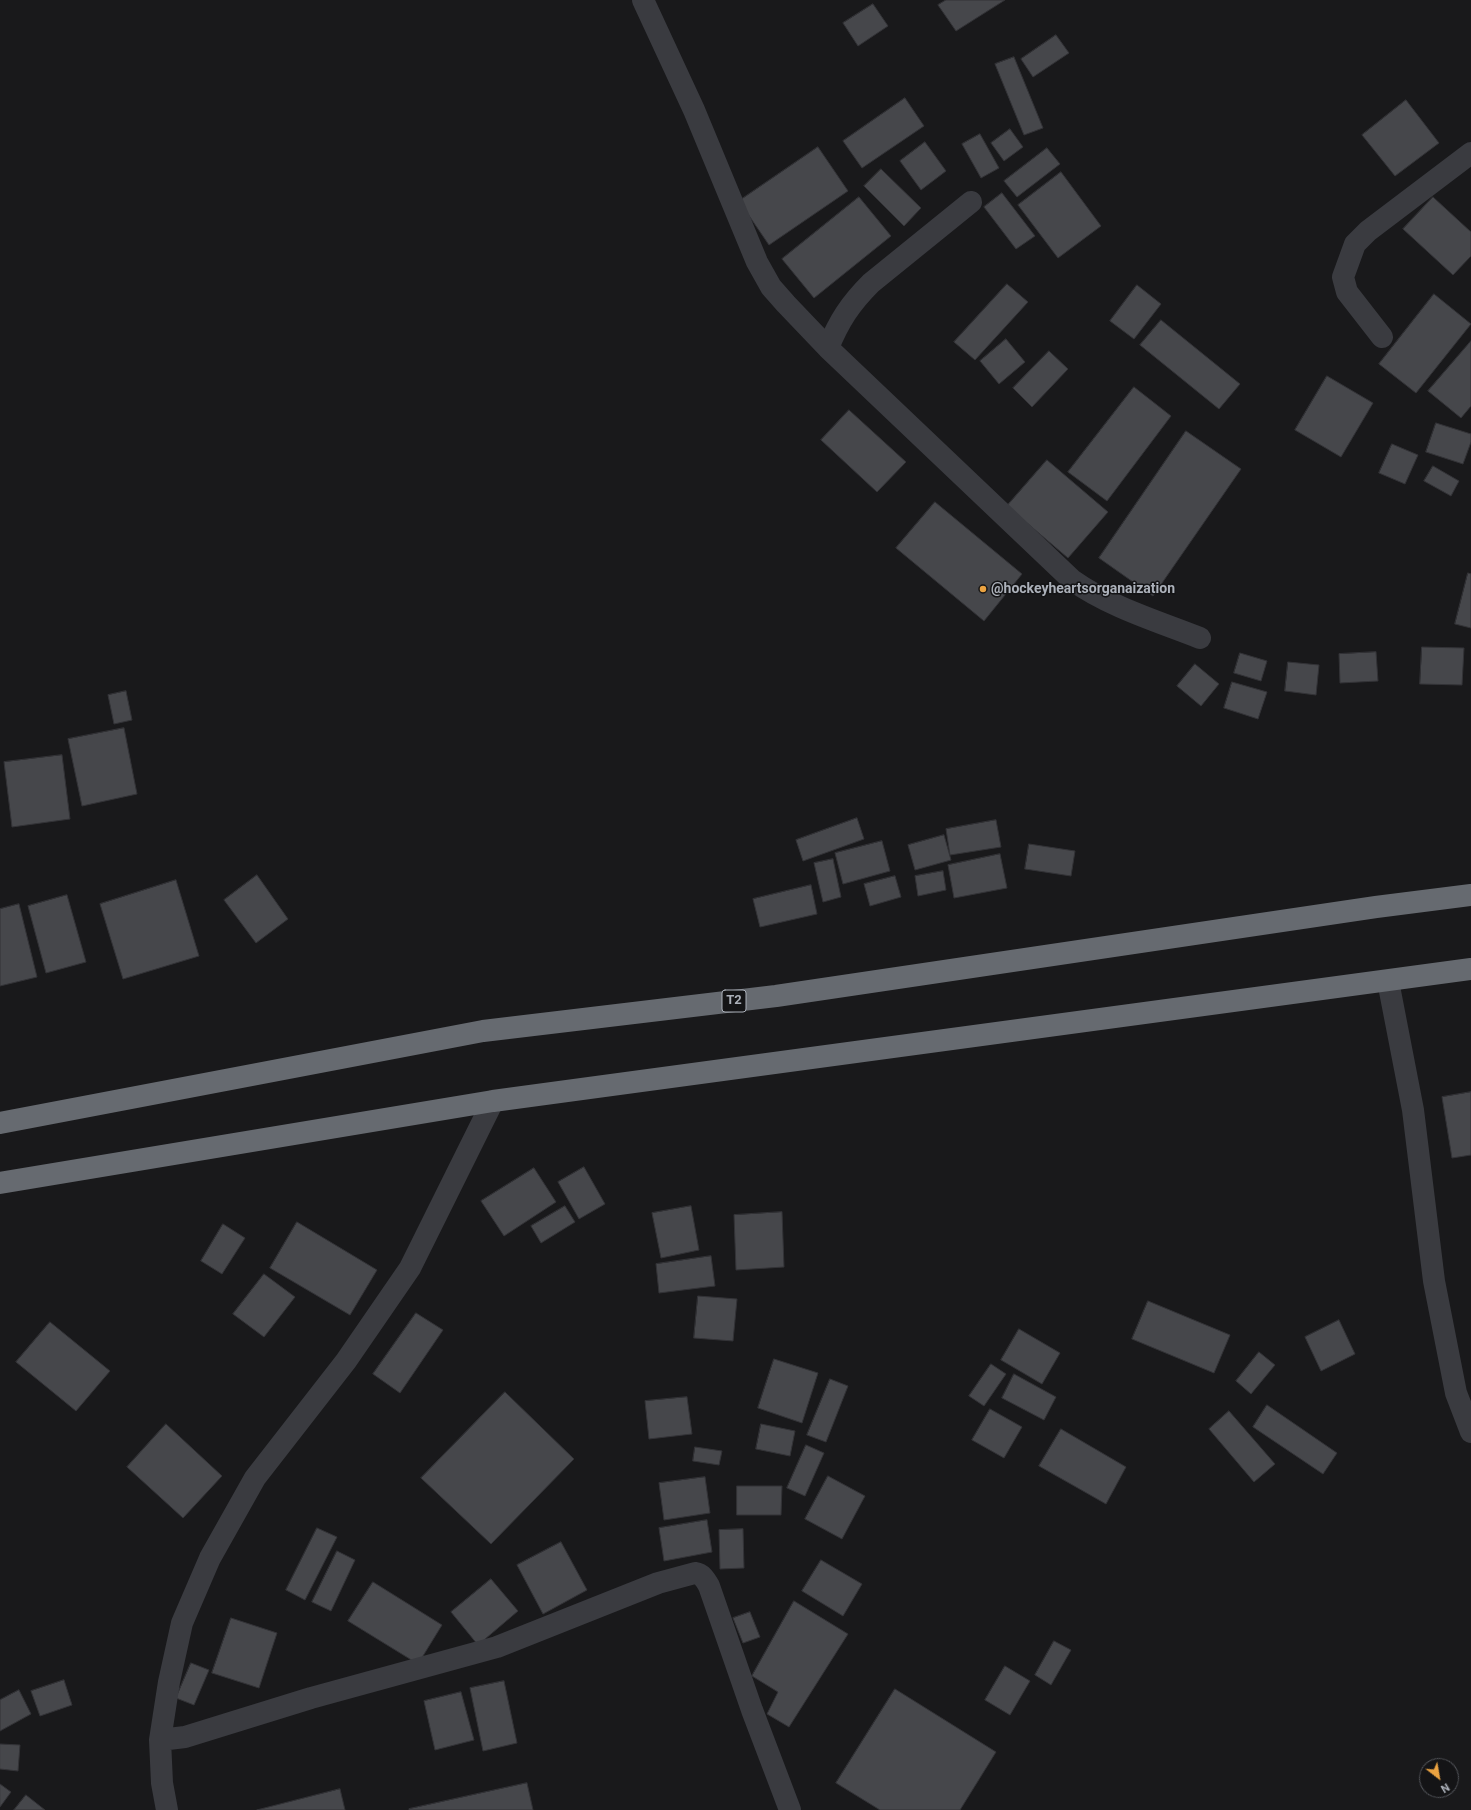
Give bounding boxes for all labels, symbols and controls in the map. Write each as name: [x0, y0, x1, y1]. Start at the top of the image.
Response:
place label: @hockeyheartsorganaization: [991, 581, 1175, 597]
marker: @hockeyheartsorganaization: [978, 584, 988, 594]
road number: T2: [722, 990, 746, 1012]
north arrow: [1419, 1758, 1459, 1798]
text: N: [1438, 1780, 1452, 1795]

